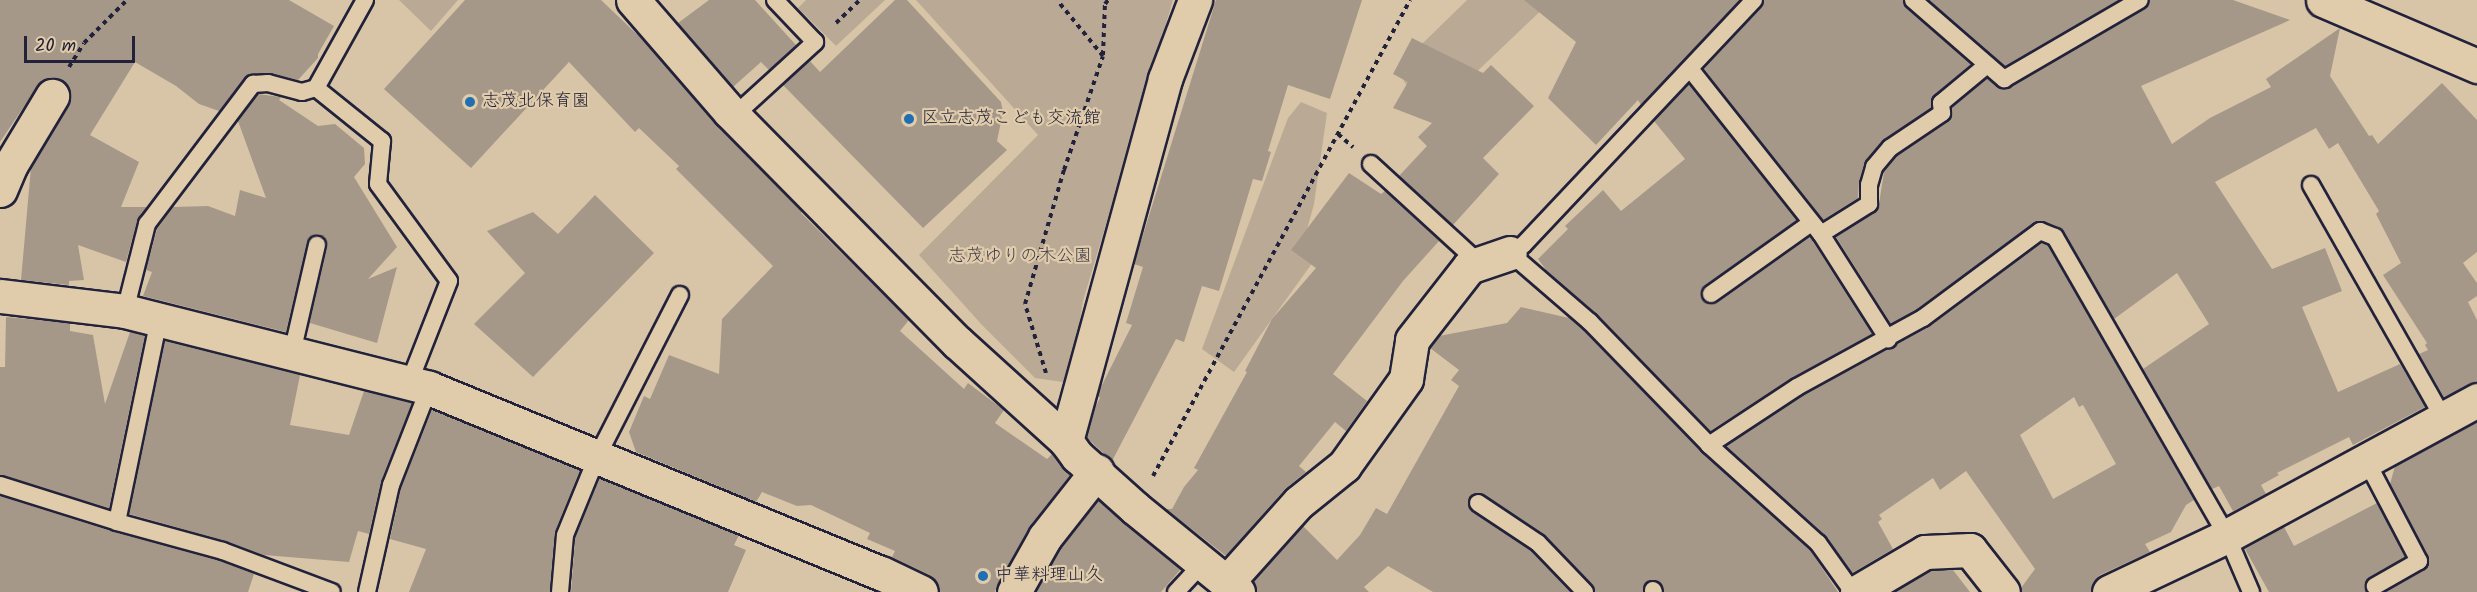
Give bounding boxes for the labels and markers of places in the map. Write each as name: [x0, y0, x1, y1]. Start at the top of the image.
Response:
place label: 志茂北保育園: [482, 91, 590, 113]
marker: 志茂北保育園: [463, 95, 477, 109]
place label: 区立志茂こども交流館: [921, 108, 1101, 130]
marker: 区立志茂こども交流館: [902, 112, 916, 126]
place label: 中華料理山久: [995, 565, 1103, 587]
marker: 中華料理山久: [976, 569, 990, 583]

